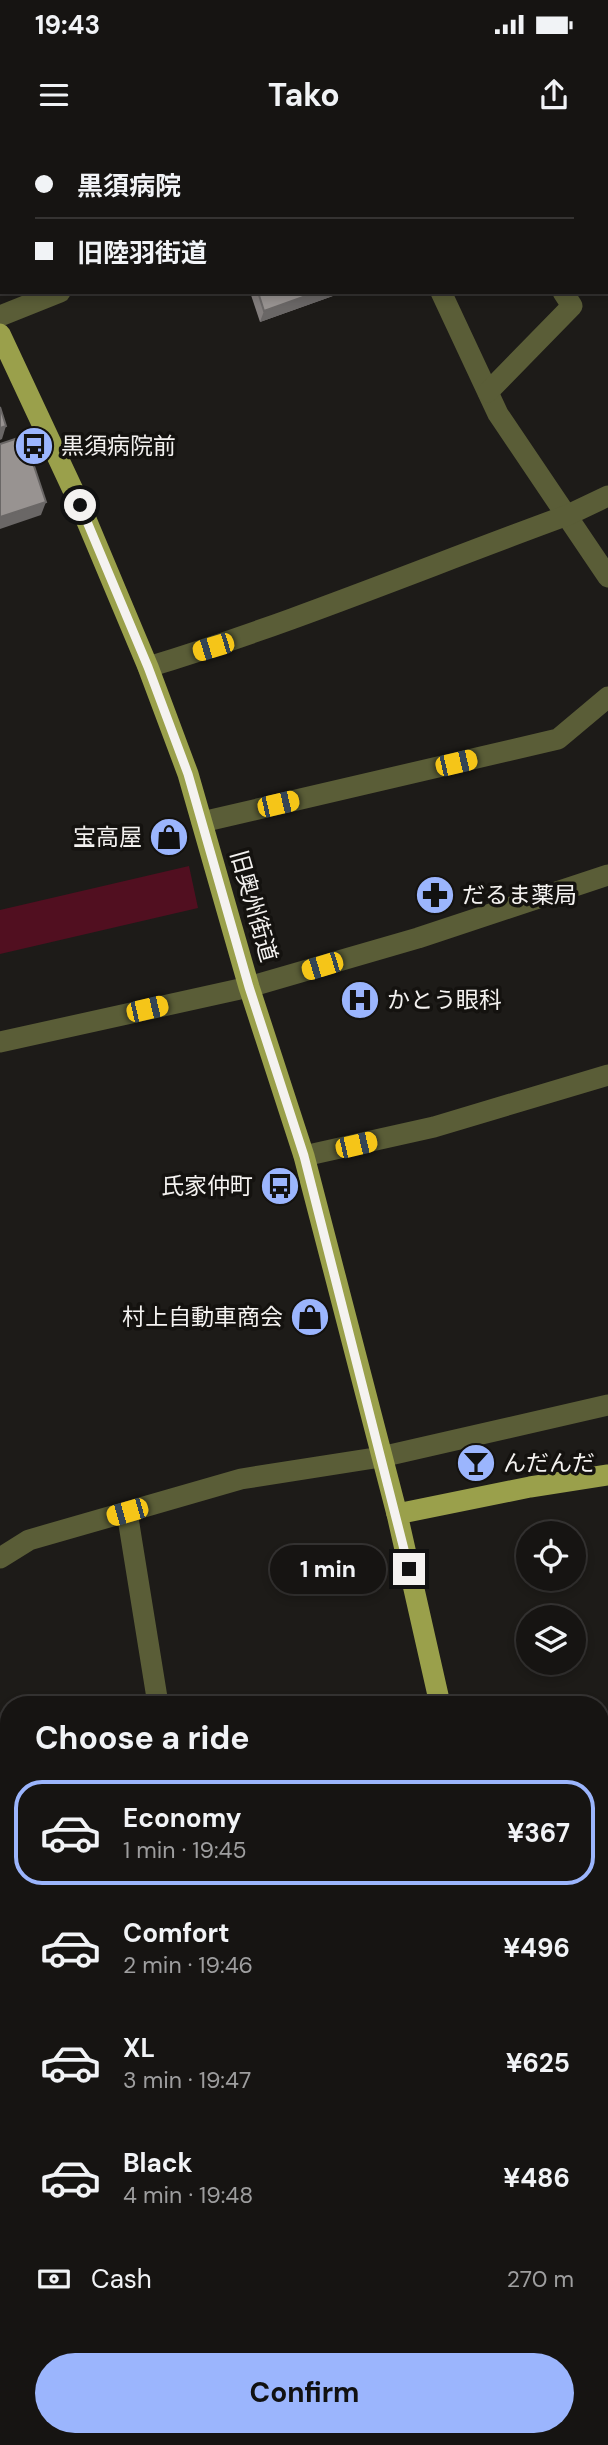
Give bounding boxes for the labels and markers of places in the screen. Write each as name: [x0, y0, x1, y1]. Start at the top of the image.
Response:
bus stop icon: 黒須病院前: [13, 425, 55, 467]
place label: 黒須病院前: [61, 431, 176, 461]
shop icon: 宝高屋: [148, 816, 190, 858]
place label: 宝高屋: [73, 822, 142, 852]
pharmacy icon: だるま薬局: [414, 874, 456, 916]
place label: だるま薬局: [462, 880, 577, 910]
hospital icon: かとう眼科: [339, 979, 381, 1021]
place label: かとう眼科: [387, 985, 502, 1015]
bus stop icon: 氏家仲町: [259, 1165, 301, 1207]
place label: 氏家仲町: [161, 1171, 253, 1201]
shop icon: 村上自動車商会: [289, 1296, 331, 1338]
place label: 村上自動車商会: [122, 1302, 283, 1332]
bar icon: んだんだ: [455, 1442, 497, 1484]
place label: んだんだ: [503, 1448, 595, 1478]

